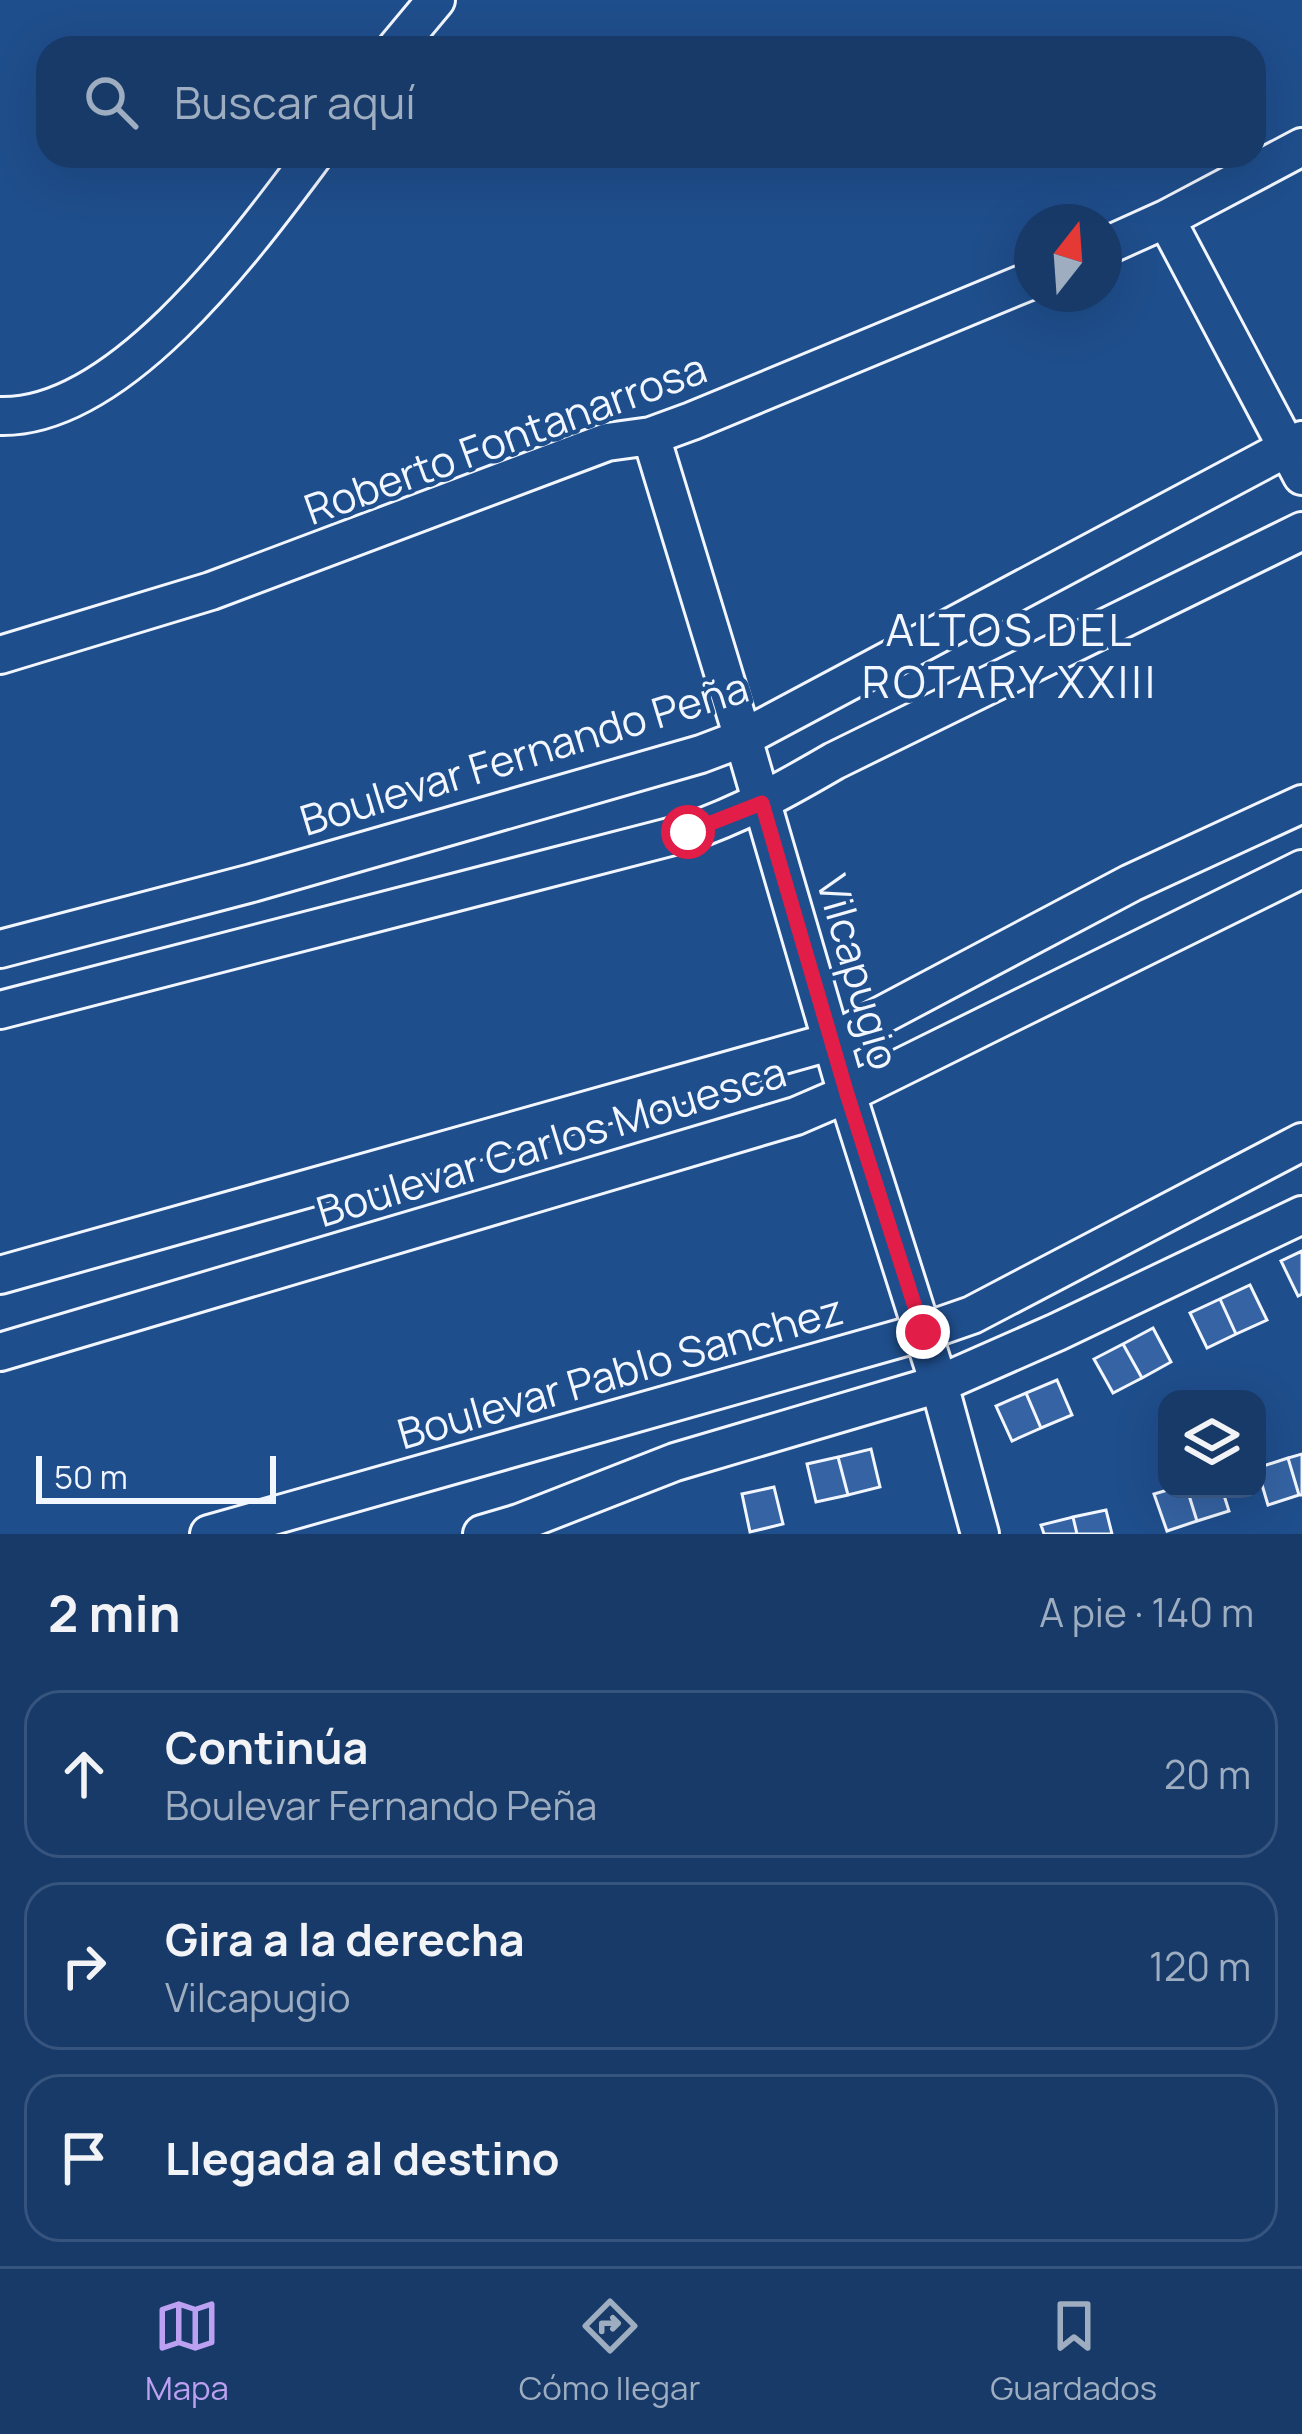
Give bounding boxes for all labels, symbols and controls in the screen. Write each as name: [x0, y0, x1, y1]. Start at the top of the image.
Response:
search box: [36, 36, 1266, 168]
icon: search: [78, 69, 144, 135]
text: Buscar aquí: [174, 71, 416, 133]
north arrow: [1014, 204, 1122, 312]
street label: Roberto Fontanarrosa: [296, 338, 714, 538]
district label: ALTOS DEL ROTARY XXIII: [862, 598, 1158, 712]
street label: Boulevar Fernando Peña: [293, 657, 755, 849]
route start: [661, 805, 715, 859]
street label: Vilcapugio: [804, 868, 914, 1076]
street label: Boulevar Carlos Mouesca: [309, 1042, 793, 1240]
street label: Boulevar Pablo Sanchez: [391, 1280, 849, 1462]
route end: [896, 1305, 950, 1359]
map controls: [1158, 1390, 1266, 1498]
button: layers: [1158, 1390, 1266, 1498]
scale bar: [36, 1450, 276, 1503]
text: 50 m: [54, 1454, 128, 1499]
text: 2 min: [48, 1578, 181, 1647]
text: A pie · 140 m: [1039, 1585, 1254, 1639]
text: Continúa: [165, 1716, 369, 1778]
icon: ahead: [51, 1741, 117, 1807]
text: 20 m: [1164, 1747, 1251, 1801]
text: Boulevar Fernando Peña: [165, 1778, 597, 1832]
text: Gira a la derecha: [165, 1908, 525, 1970]
icon: right: [51, 1933, 117, 1999]
text: 120 m: [1149, 1939, 1251, 1993]
text: Vilcapugio: [165, 1970, 351, 2024]
icon: arrive: [51, 2125, 117, 2191]
text: Llegada al destino: [165, 2127, 560, 2189]
tab: Mapa: [145, 2293, 229, 2410]
tab: Cómo llegar: [519, 2293, 700, 2410]
tab: Guardados: [990, 2293, 1157, 2410]

